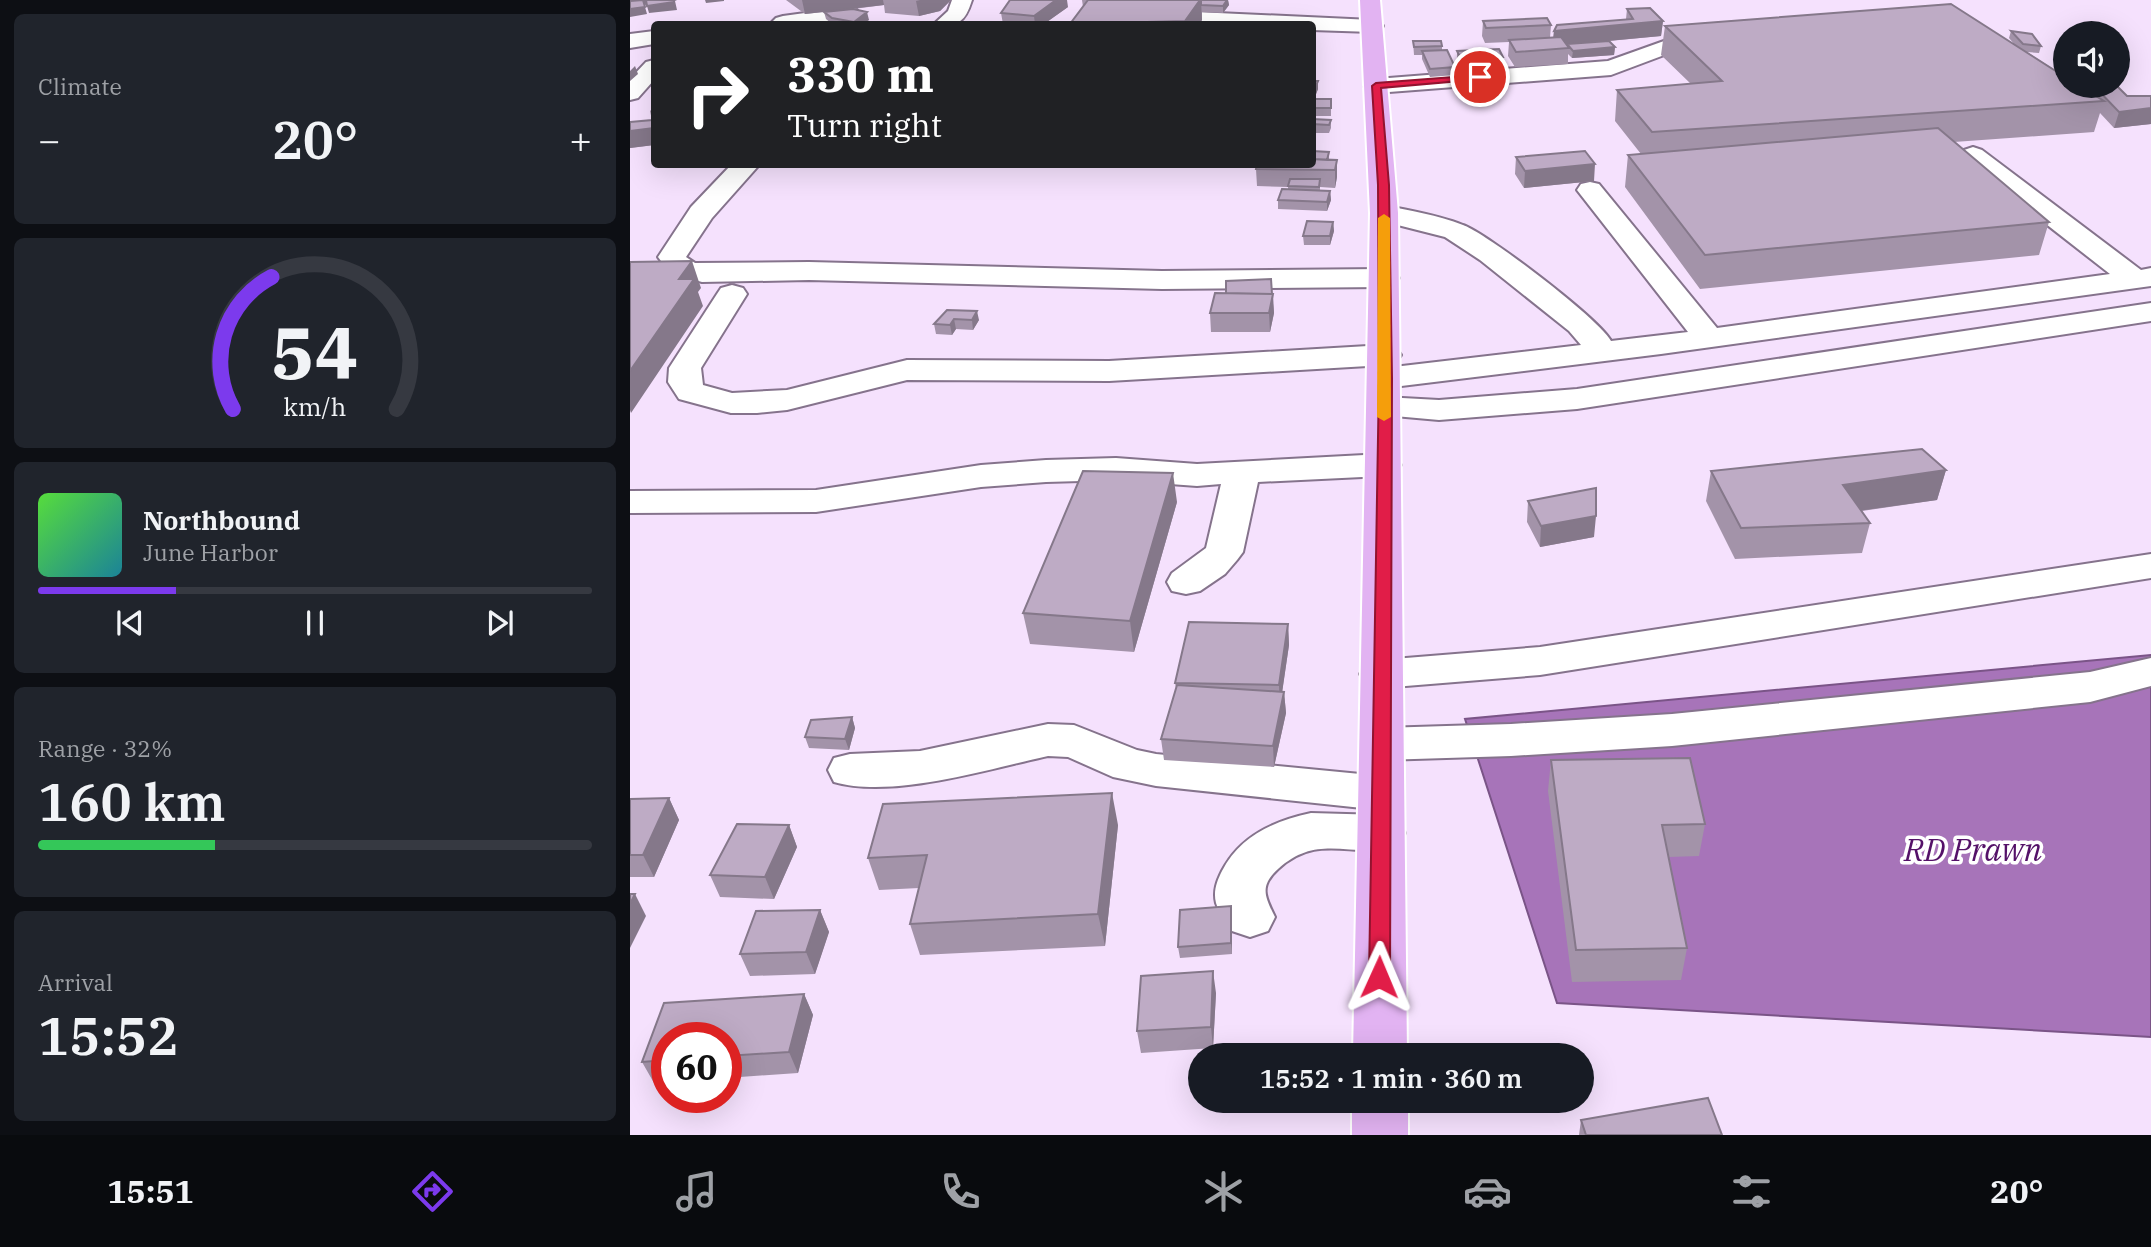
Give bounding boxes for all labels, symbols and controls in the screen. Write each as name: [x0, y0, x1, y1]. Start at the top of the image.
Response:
map controls: [2053, 21, 2130, 98]
button: sound: [2053, 21, 2130, 98]
text: 330 m: [787, 42, 934, 105]
pin: [1450, 47, 1510, 107]
icon: right: [672, 49, 763, 140]
icon: arrive: [1461, 58, 1499, 96]
text: Climate: [38, 71, 122, 101]
text: Turn right: [787, 104, 942, 146]
text: 20°: [272, 106, 358, 173]
text: −: [38, 115, 61, 164]
text: +: [569, 115, 592, 164]
text: 54: [271, 305, 359, 400]
text: km/h: [283, 390, 347, 423]
text: Northbound: [143, 503, 300, 537]
text: June Harbor: [143, 537, 278, 567]
icon: previous: [111, 604, 149, 642]
icon: pause: [296, 604, 334, 642]
icon: next: [481, 604, 519, 642]
text: Range · 32%: [38, 733, 172, 763]
text: 160 km: [38, 768, 226, 835]
water label: RD Prawn: [1903, 828, 2042, 870]
position arrow: [1342, 940, 1416, 1014]
text: Arrival: [38, 967, 113, 997]
text: 15:52: [38, 1002, 178, 1069]
speed limit sign: 60: [651, 1022, 742, 1113]
text: 15:52 · 1 min · 360 m: [1260, 1061, 1522, 1095]
icon: directions: [408, 1167, 457, 1216]
icon: music: [672, 1167, 721, 1216]
icon: phone: [936, 1167, 985, 1216]
icon: climate: [1199, 1167, 1248, 1216]
icon: car: [1463, 1167, 1512, 1216]
icon: filters: [1727, 1167, 1776, 1216]
text: 15:51: [107, 1170, 194, 1212]
text: 20°: [1990, 1170, 2044, 1212]

